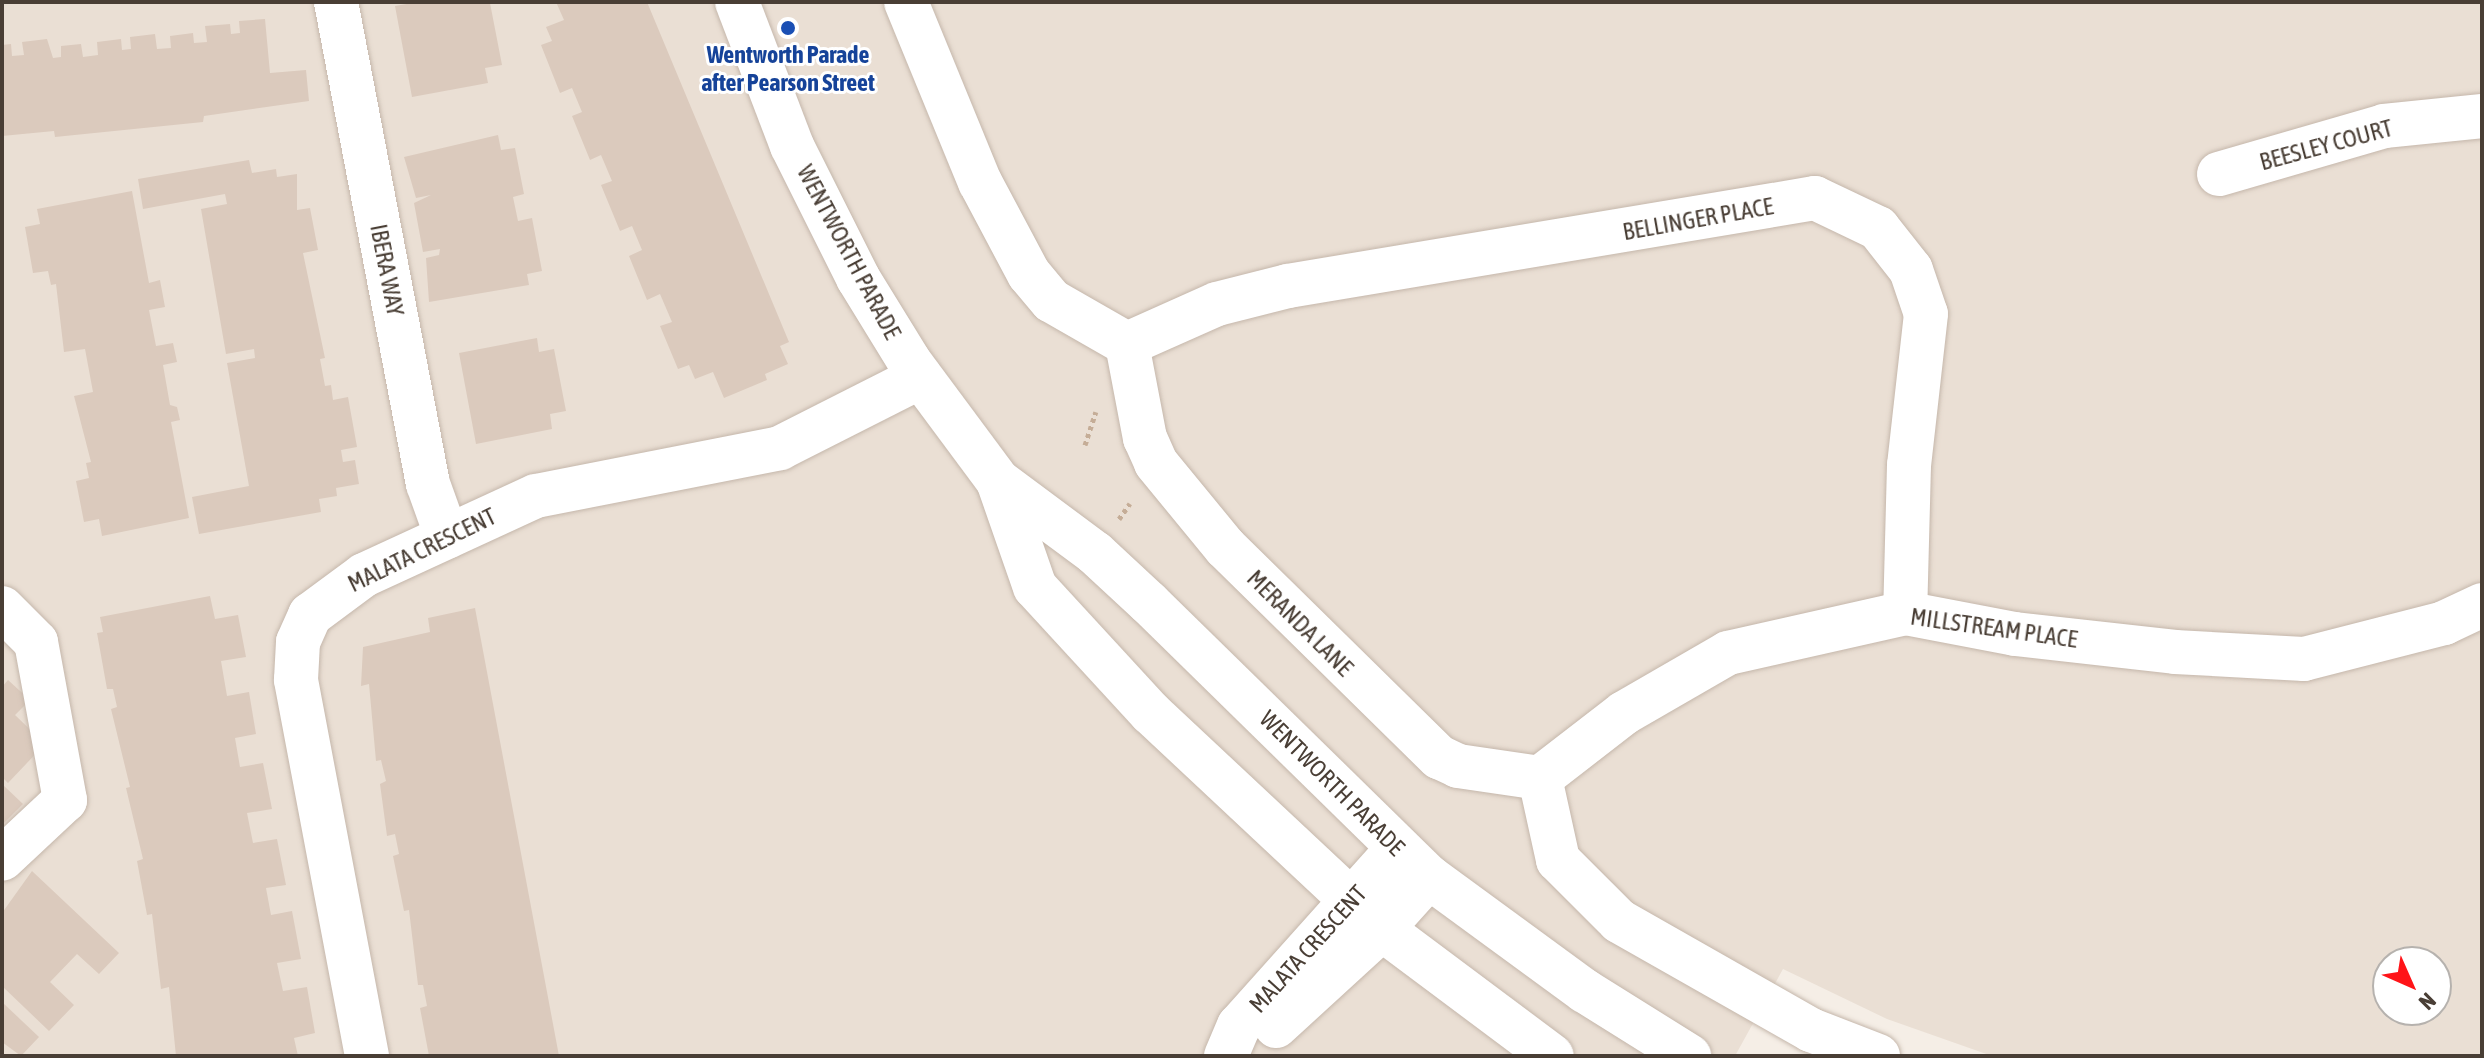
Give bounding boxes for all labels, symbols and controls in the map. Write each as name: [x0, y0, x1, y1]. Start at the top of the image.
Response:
marker: Wentworth Parade after Pearson Street: [779, 19, 797, 37]
place label: Wentworth Parade after Pearson Street: [701, 41, 875, 97]
street label: BEESLEY COURT: [2256, 113, 2396, 177]
street label: WENTWORTH PARADE: [791, 160, 907, 344]
street label: BELLINGER PLACE: [1620, 192, 1776, 246]
street label: IBERA WAY: [364, 222, 410, 318]
street label: MALATA CRESCENT: [343, 502, 501, 598]
street label: MERANDA LANE: [1241, 564, 1359, 682]
street label: MILLSTREAM PLACE: [1909, 602, 2079, 654]
street label: WENTWORTH PARADE: [1253, 704, 1411, 862]
street label: MALATA CRESCENT: [1243, 879, 1373, 1019]
north arrow: [2372, 946, 2452, 1026]
text: N: [2414, 988, 2441, 1015]

